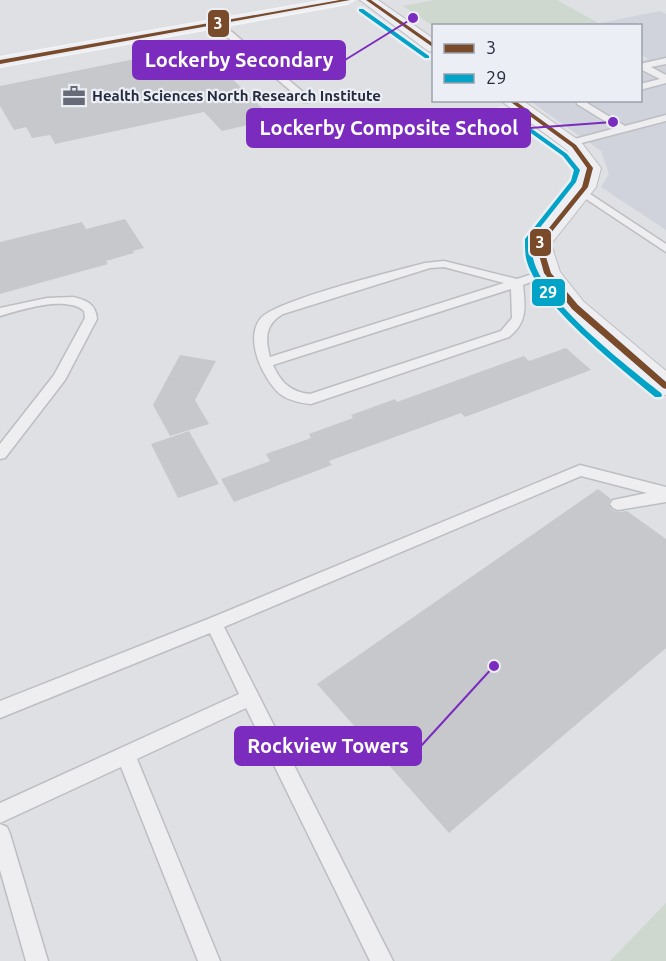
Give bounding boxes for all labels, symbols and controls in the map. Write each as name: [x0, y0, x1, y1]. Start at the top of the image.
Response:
line badge: 3: [207, 9, 230, 38]
text: 3: [213, 14, 223, 32]
legend: [432, 24, 642, 102]
text: 3: [486, 37, 496, 57]
callout: Lockerby Secondary: [133, 41, 345, 79]
text: Lockerby Secondary: [145, 48, 334, 71]
text: 29: [486, 67, 506, 87]
office icon: Health Sciences North Research Institute: [61, 83, 87, 109]
place label: Health Sciences North Research Institute: [92, 87, 381, 104]
callout: Lockerby Composite School: [247, 109, 530, 147]
text: Lockerby Composite School: [260, 116, 518, 139]
line badge: 3: [529, 228, 552, 257]
text: 3: [535, 233, 545, 251]
line badge: 29: [531, 278, 566, 307]
text: 29: [539, 283, 557, 301]
callout: Rockview Towers: [235, 727, 421, 765]
text: Rockview Towers: [247, 734, 409, 757]

